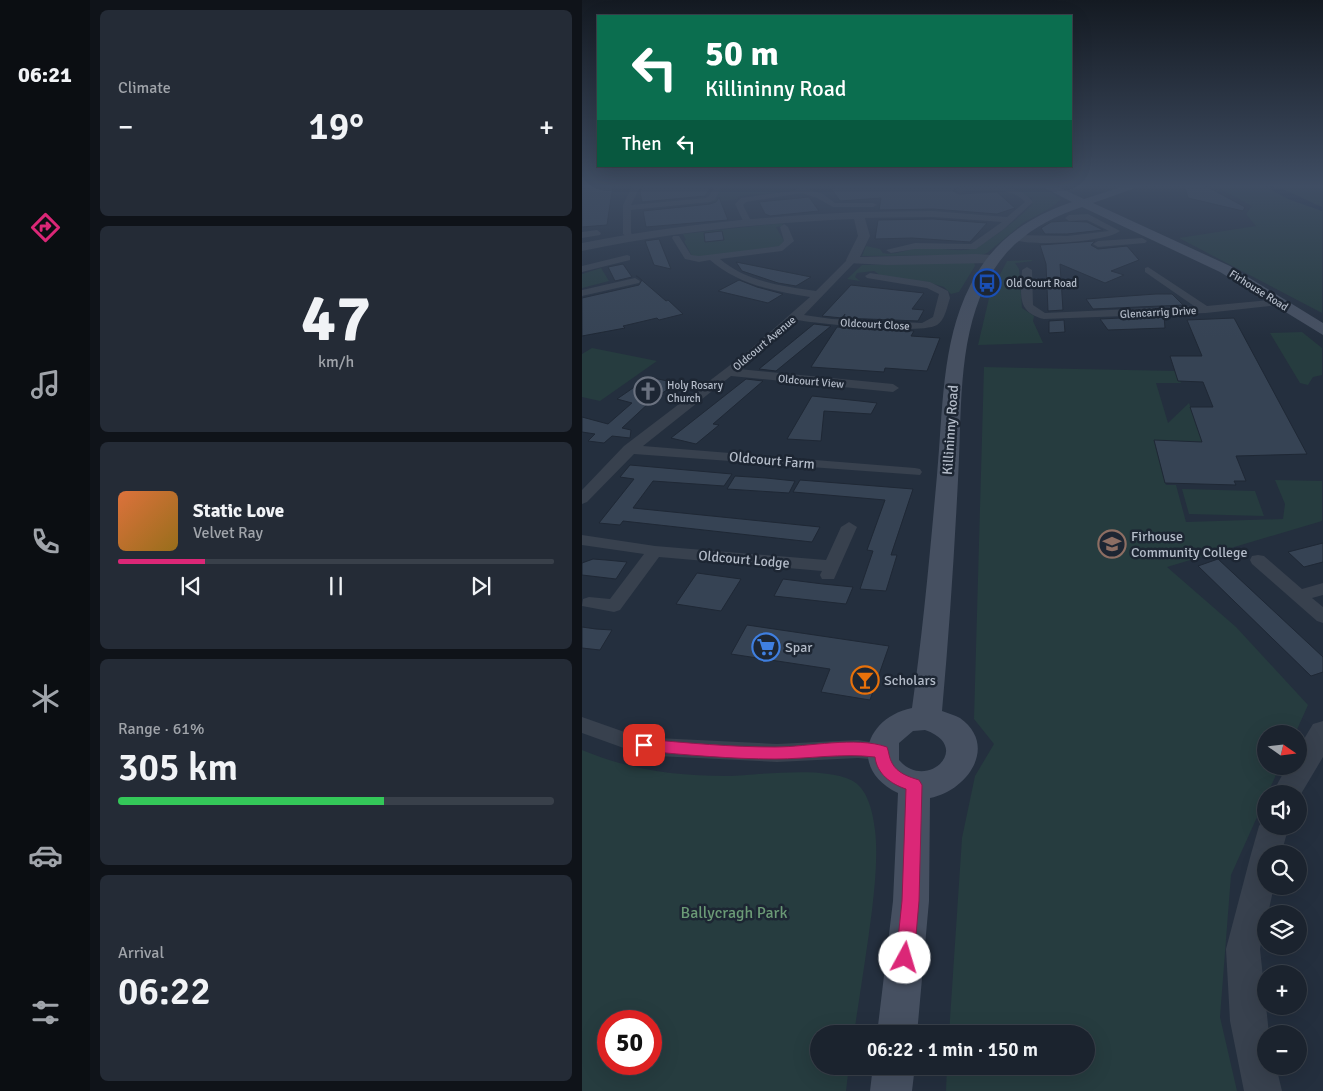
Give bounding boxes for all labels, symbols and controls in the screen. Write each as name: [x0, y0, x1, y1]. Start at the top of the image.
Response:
text: 50 m: [705, 32, 779, 75]
icon: left: [622, 35, 687, 100]
text: 06:21: [18, 61, 72, 88]
text: Killininny Road: [705, 75, 846, 102]
text: Climate: [118, 78, 171, 98]
text: 19°: [308, 103, 364, 150]
text: −: [118, 110, 133, 144]
text: +: [539, 110, 554, 144]
icon: left: [672, 130, 700, 158]
text: Then: [622, 132, 662, 156]
icon: directions: [28, 210, 63, 245]
street label: Firhouse Road: [1227, 267, 1291, 314]
bus stop icon: Old Court Road: [972, 268, 1002, 298]
place label: Old Court Road: [1006, 277, 1077, 290]
text: 47: [301, 279, 371, 359]
street label: Glencarrig Drive: [1119, 304, 1197, 321]
street label: Oldcourt Avenue: [730, 313, 798, 373]
street label: Oldcourt Close: [840, 316, 910, 333]
text: km/h: [318, 352, 354, 372]
icon: music: [28, 367, 63, 402]
street label: Oldcourt View: [777, 372, 845, 391]
church icon: Holy Rosary Church: [633, 376, 663, 406]
place label: Holy Rosary Church: [667, 379, 724, 405]
street label: Killininny Road: [939, 385, 962, 476]
street label: Oldcourt Farm: [728, 448, 815, 473]
text: Static Love: [193, 499, 284, 523]
text: Velvet Ray: [193, 523, 263, 543]
icon: phone: [28, 524, 63, 559]
place label: Firhouse Community College: [1131, 528, 1248, 561]
school or university icon: Firhouse Community College: [1097, 529, 1127, 559]
street label: Oldcourt Lodge: [698, 547, 790, 572]
icon: previous: [177, 572, 205, 600]
icon: pause: [322, 572, 350, 600]
icon: next: [467, 572, 495, 600]
supermarket icon: Spar: [751, 632, 781, 662]
place label: Spar: [785, 639, 813, 656]
bar icon: Scholars: [850, 665, 880, 695]
place label: Scholars: [884, 672, 936, 689]
icon: climate: [28, 681, 63, 716]
text: Range · 61%: [118, 719, 204, 739]
pin: [623, 724, 665, 766]
north arrow: [1257, 725, 1307, 775]
map controls: [1257, 725, 1307, 1075]
icon: arrive: [630, 731, 658, 759]
text: 305 km: [118, 744, 238, 791]
button: sound: [1257, 785, 1307, 835]
icon: car: [28, 838, 63, 873]
button: search: [1257, 845, 1307, 895]
park label: Ballycragh Park: [681, 903, 787, 923]
button: layers: [1257, 905, 1307, 955]
position arrow: [878, 931, 930, 983]
text: Arrival: [118, 943, 164, 963]
button: +: [1257, 965, 1307, 1015]
text: 06:22: [118, 968, 211, 1015]
icon: filters: [28, 995, 63, 1030]
speed limit sign: 50: [597, 1010, 662, 1075]
button: −: [1257, 1025, 1307, 1075]
text: 06:22 · 1 min · 150 m: [867, 1038, 1038, 1062]

